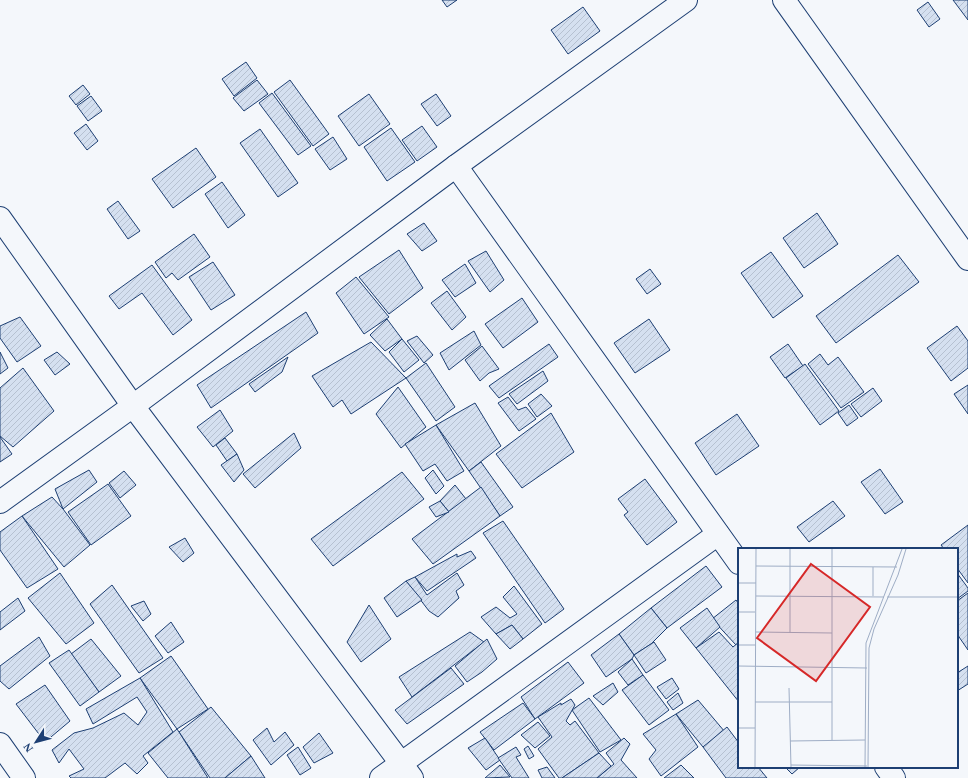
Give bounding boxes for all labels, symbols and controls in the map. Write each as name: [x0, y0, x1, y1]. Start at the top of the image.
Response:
inset map: [738, 548, 958, 768]
north arrow: [16, 722, 56, 762]
text: N: [21, 741, 35, 755]

